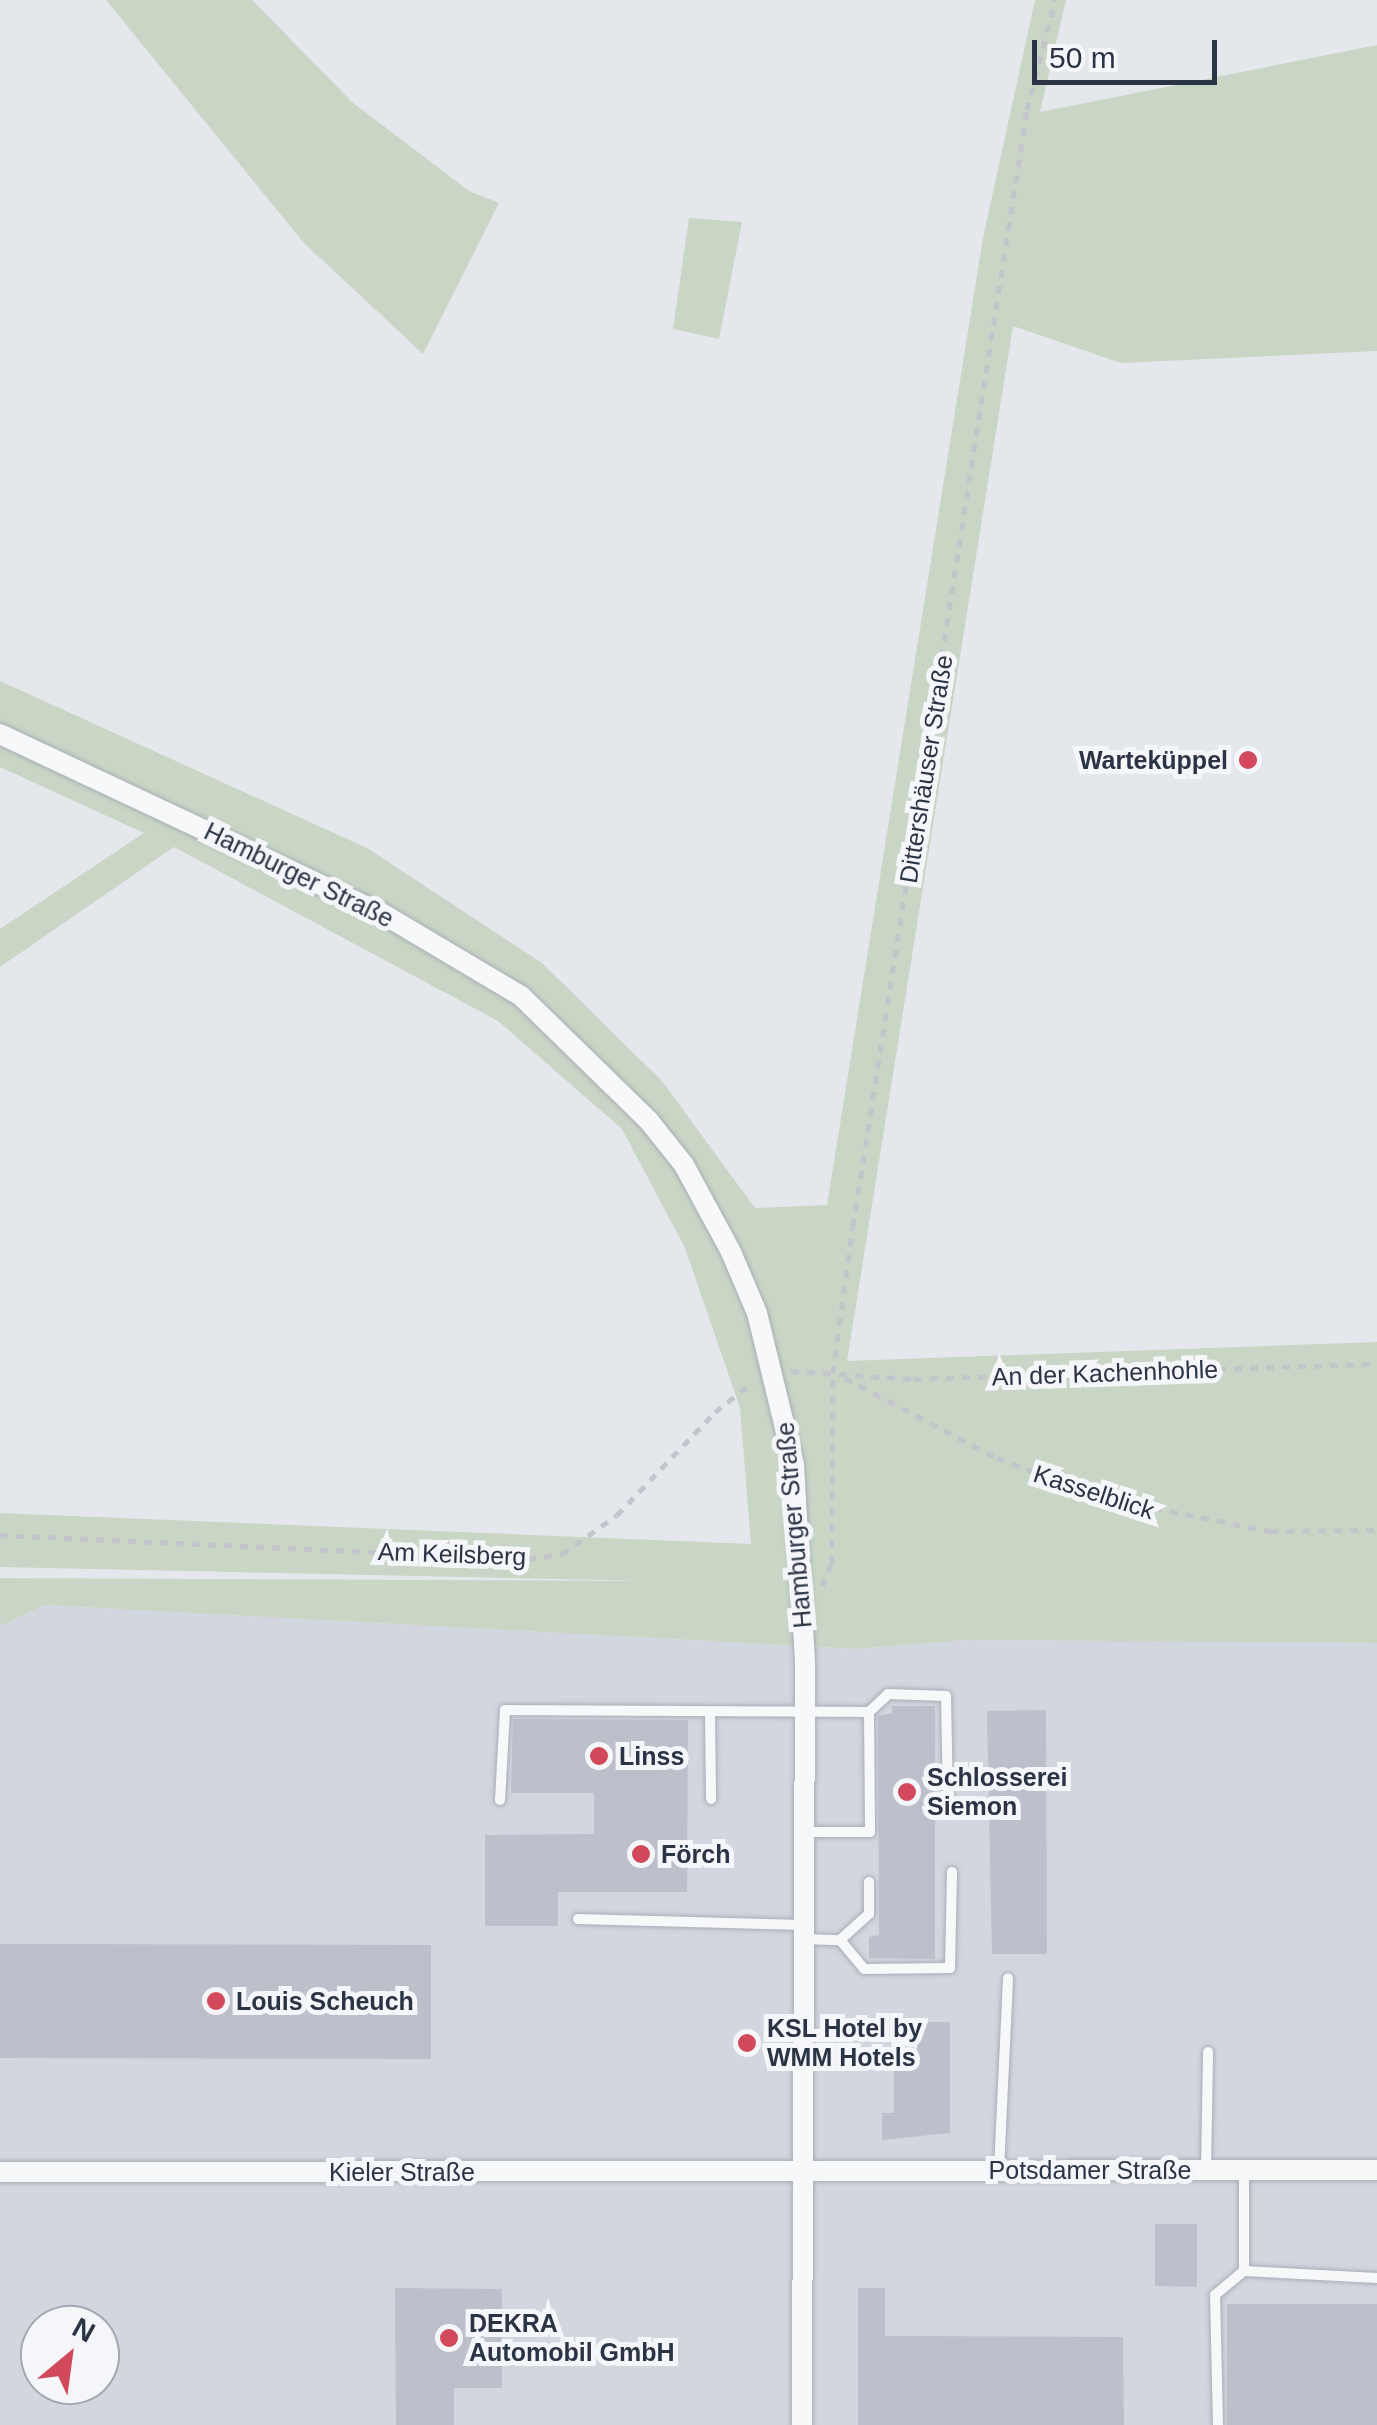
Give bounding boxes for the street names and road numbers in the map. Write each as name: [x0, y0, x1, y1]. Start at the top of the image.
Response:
street label: Dittershäuser Straße: [893, 653, 959, 885]
street label: Hamburger Straße: [199, 816, 399, 934]
street label: An der Kachenhohle: [991, 1354, 1219, 1392]
street label: Hamburger Straße: [770, 1421, 818, 1629]
street label: Kasselblick: [1030, 1458, 1158, 1526]
street label: Am Keilsberg: [377, 1536, 527, 1572]
street label: Potsdamer Straße: [989, 2155, 1191, 2185]
street label: Kieler Straße: [329, 2157, 475, 2187]

